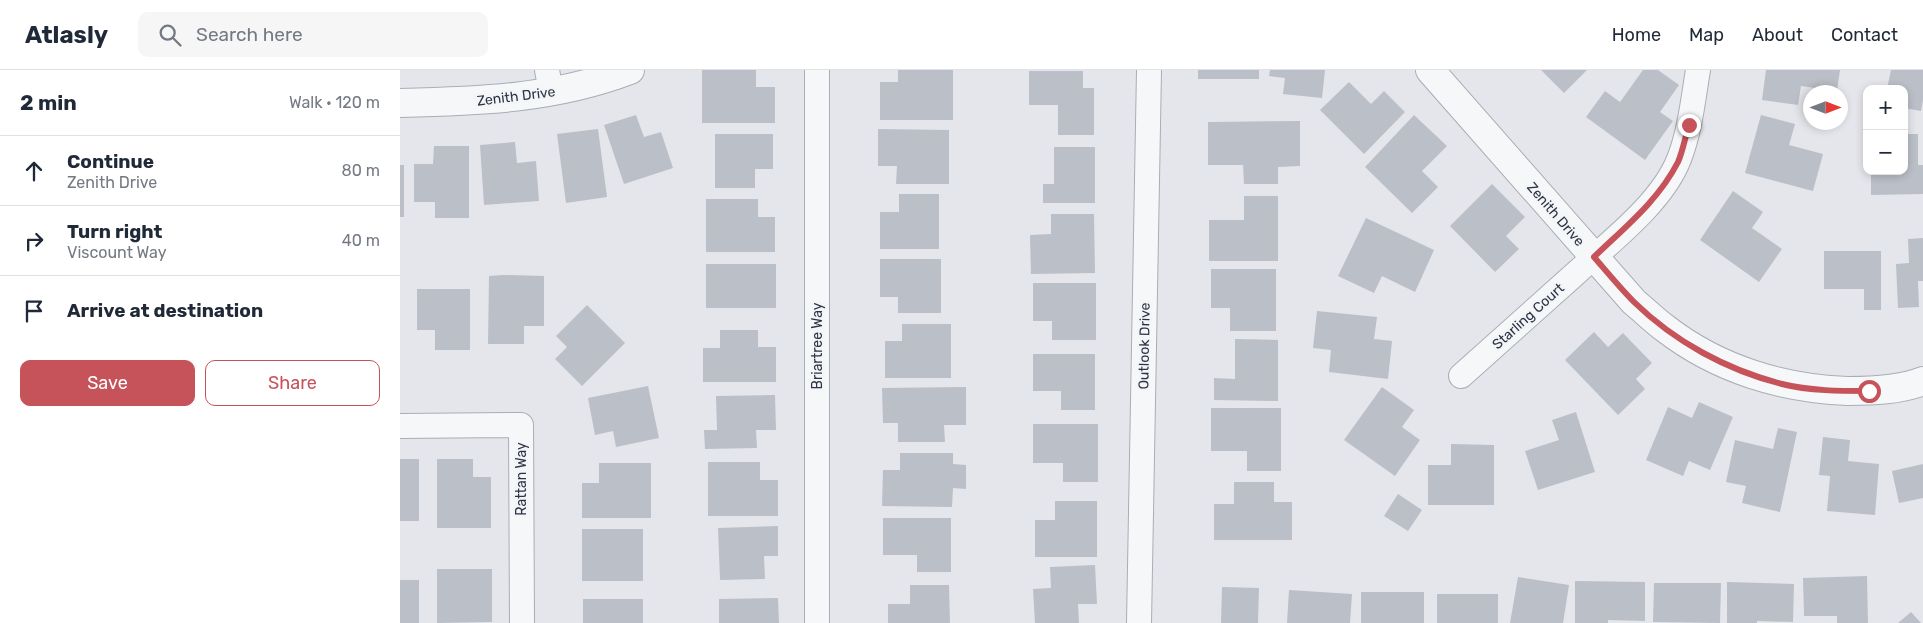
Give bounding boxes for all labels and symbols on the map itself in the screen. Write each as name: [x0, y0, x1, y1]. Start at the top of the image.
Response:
street label: Zenith Drive: [476, 83, 556, 110]
north arrow: [1803, 85, 1848, 130]
route end: [1678, 114, 1701, 137]
street label: Zenith Drive: [1523, 179, 1588, 250]
street label: Starling Court: [1489, 279, 1568, 353]
street label: Briartree Way: [809, 302, 826, 389]
street label: Outlook Drive: [1135, 302, 1154, 390]
route start: [1858, 380, 1881, 403]
street label: Rattan Way: [513, 442, 530, 516]

